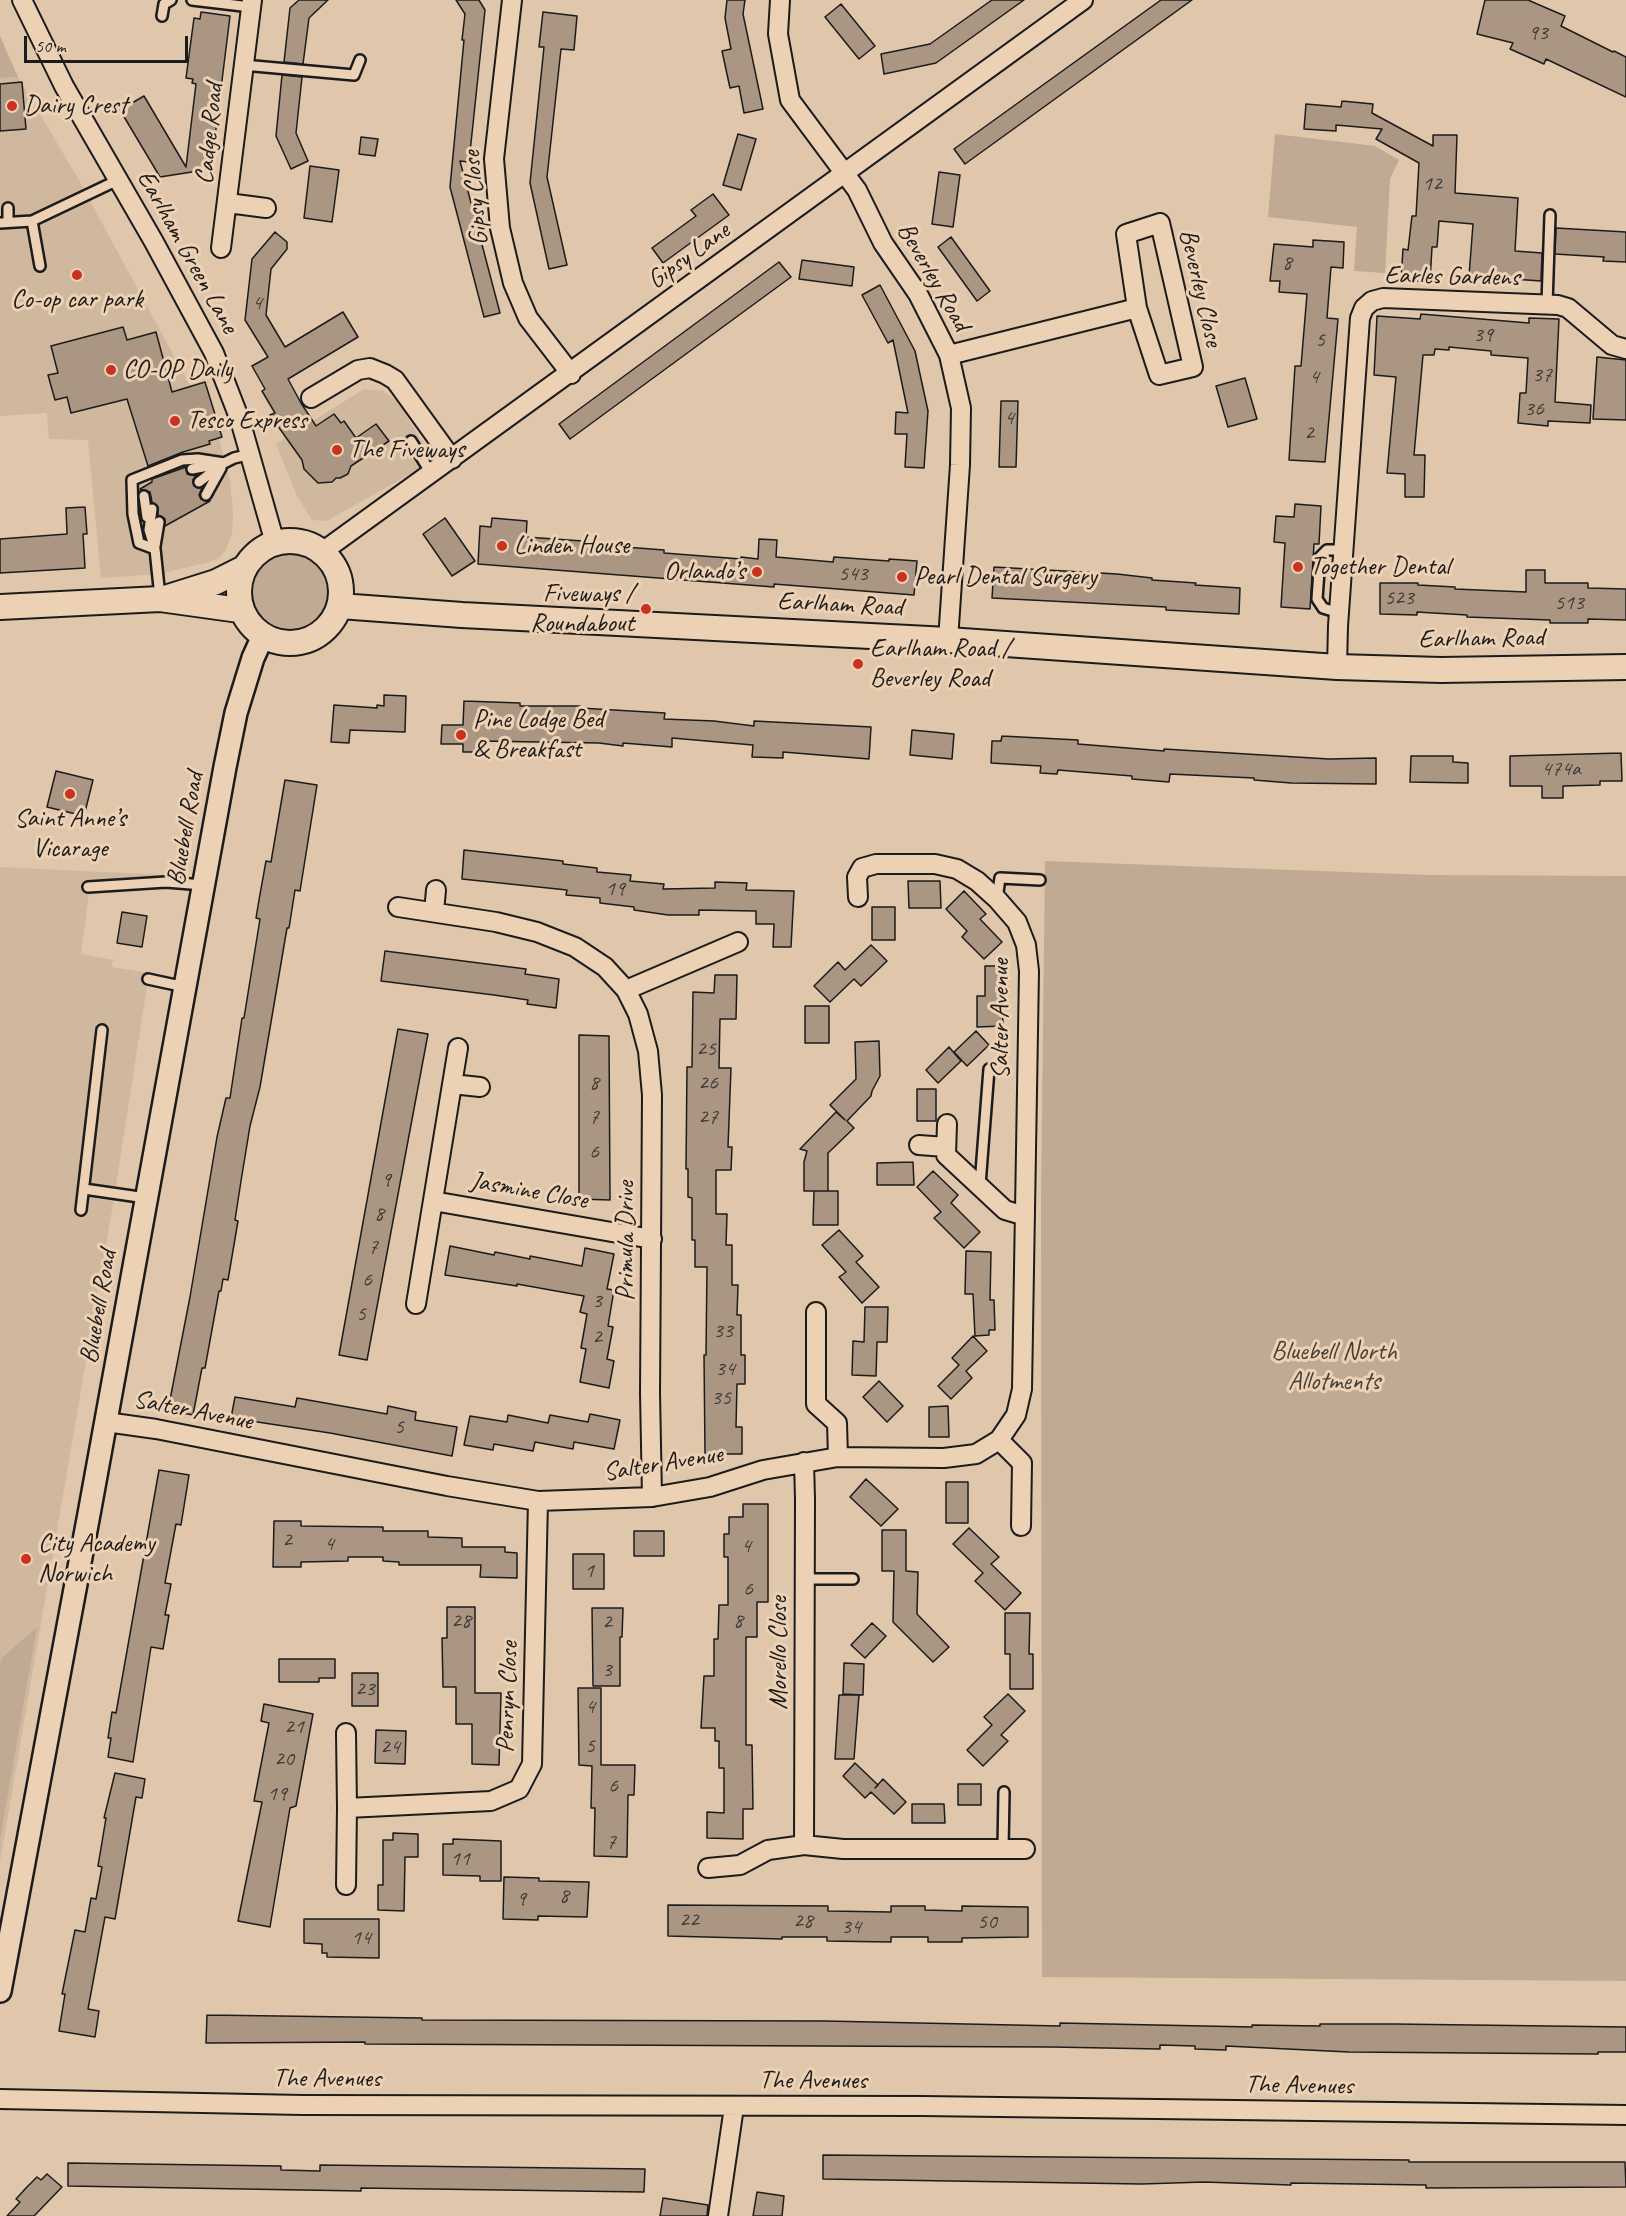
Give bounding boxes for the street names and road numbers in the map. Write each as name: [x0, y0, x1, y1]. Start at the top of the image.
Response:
street label: Cadge Road: [189, 82, 231, 186]
street label: Gipsy Close: [456, 149, 496, 247]
street label: Earlham Green Lane: [129, 165, 245, 339]
street label: Gipsy Lane: [642, 216, 736, 296]
street label: Beverley Road: [890, 217, 976, 337]
street label: Beverley Close: [1171, 226, 1229, 350]
street label: Earles Gardens: [1384, 260, 1520, 294]
street label: Earlham Road: [777, 586, 903, 624]
street label: Earlham Road: [1418, 622, 1544, 656]
street label: Bluebell Road: [161, 770, 211, 888]
street label: Salter Avenue: [985, 959, 1017, 1079]
street label: Jasmine Close: [468, 1165, 590, 1217]
street label: Primula Drive: [610, 1181, 642, 1301]
street label: Bluebell Road: [74, 1248, 124, 1366]
street label: Salter Avenue: [131, 1384, 255, 1438]
street label: Salter Avenue: [601, 1439, 725, 1489]
street label: Morello Close: [763, 1596, 795, 1710]
street label: Penryn Close: [490, 1641, 526, 1753]
street label: The Avenues: [273, 2063, 381, 2095]
street label: The Avenues: [759, 2065, 867, 2097]
street label: The Avenues: [1245, 2069, 1353, 2103]

